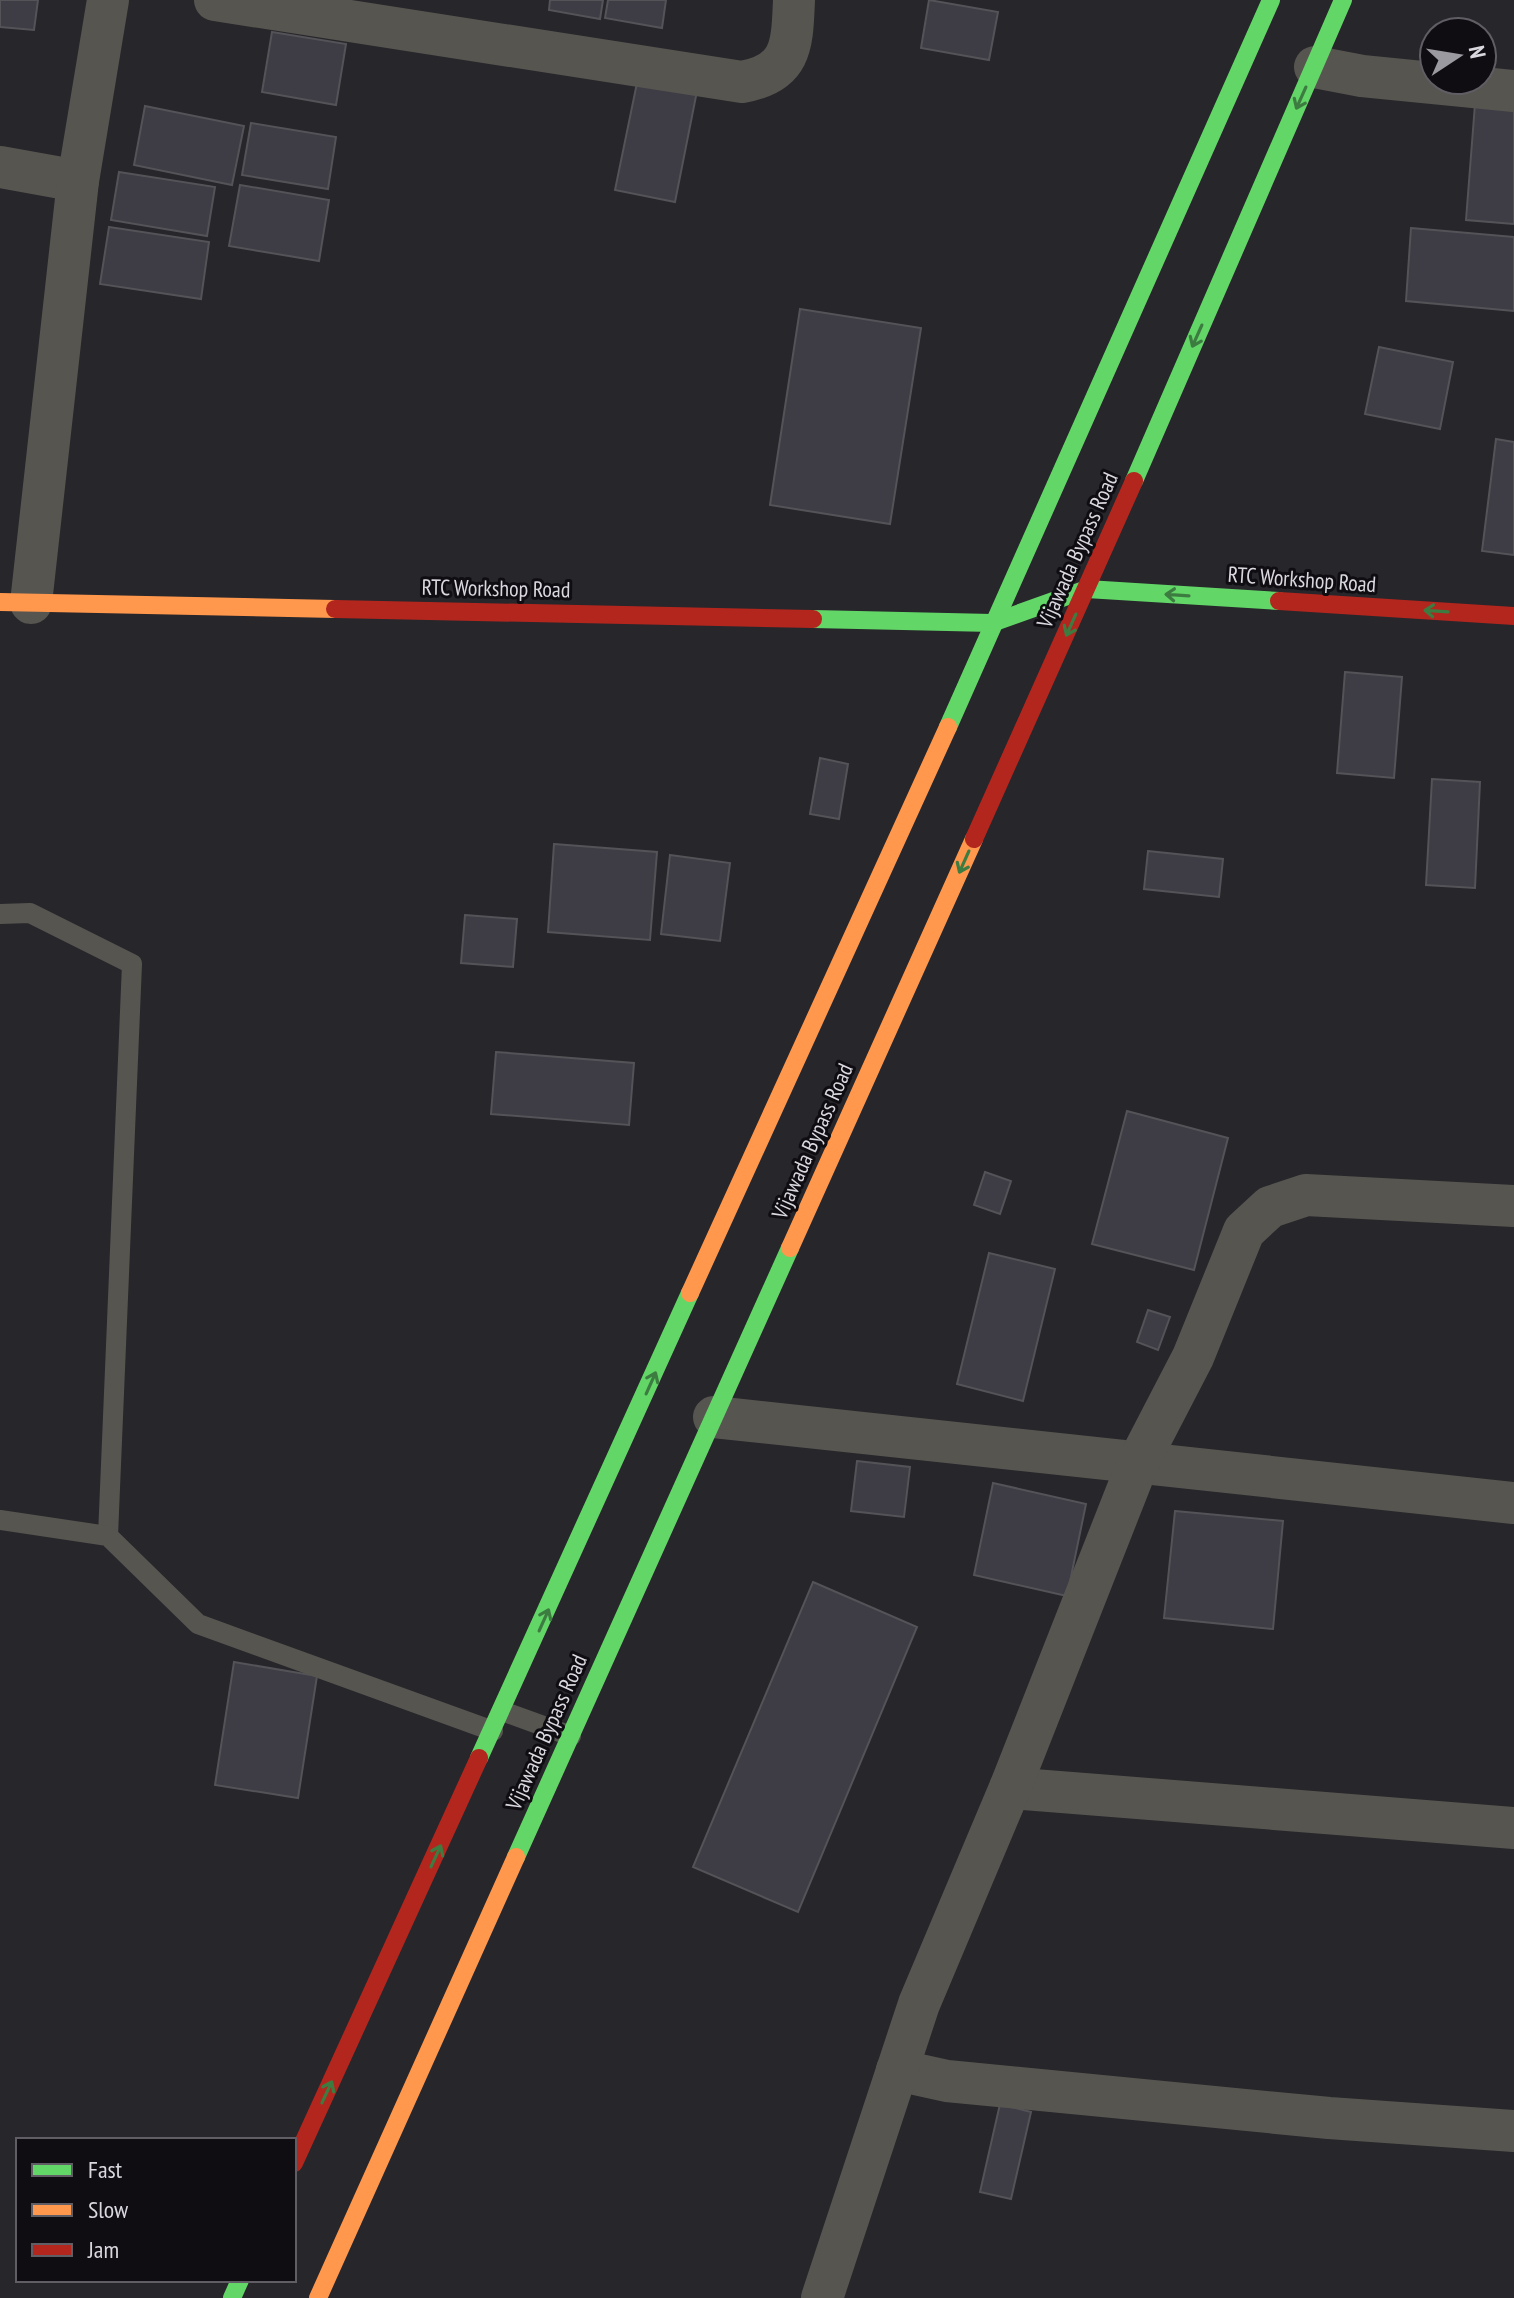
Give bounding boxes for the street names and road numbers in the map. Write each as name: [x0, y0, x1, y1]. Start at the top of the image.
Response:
street label: Vijawada Bypass Road: [1030, 468, 1124, 633]
street label: RTC Workshop Road: [1227, 560, 1377, 598]
street label: RTC Workshop Road: [421, 573, 571, 603]
street label: Vijawada Bypass Road: [765, 1059, 859, 1224]
street label: Vijawada Bypass Road: [499, 1650, 593, 1815]

